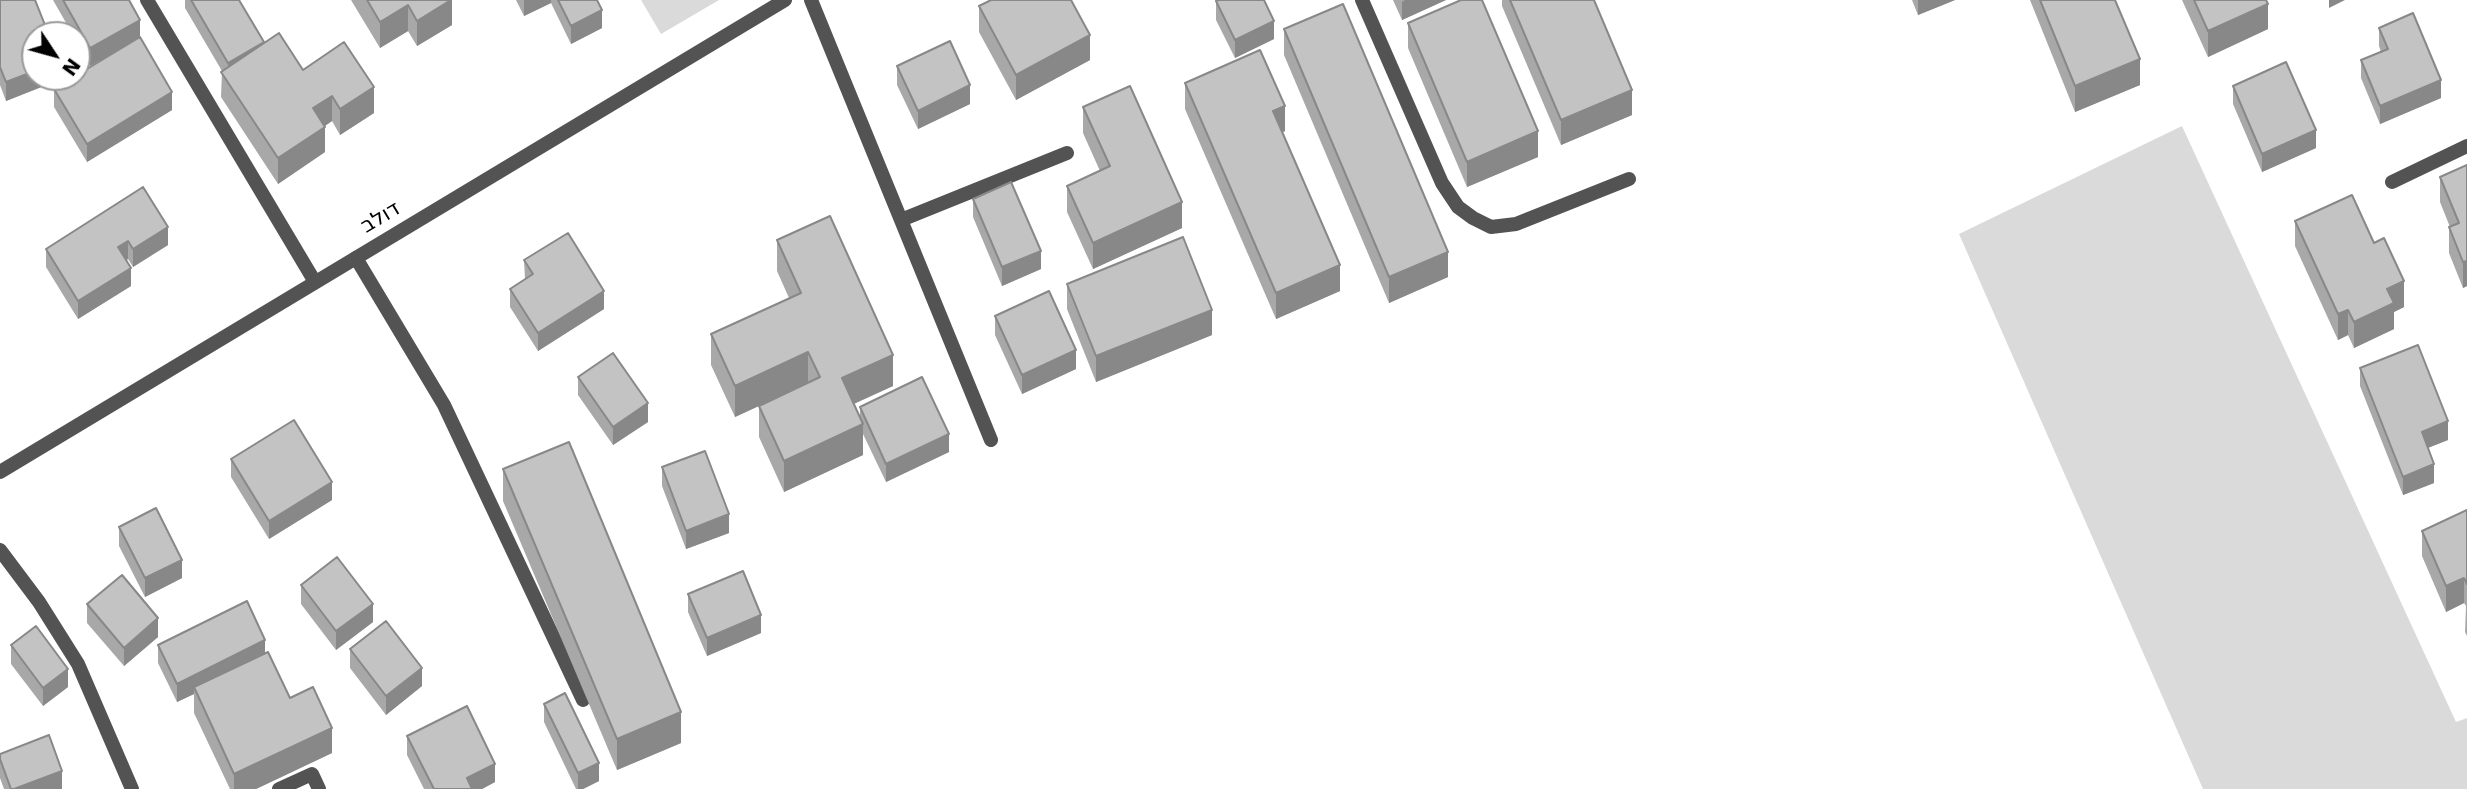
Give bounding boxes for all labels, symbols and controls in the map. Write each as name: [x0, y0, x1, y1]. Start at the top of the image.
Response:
north arrow: [21, 21, 91, 91]
text: N: [58, 54, 85, 80]
street label: דולב: [357, 197, 405, 239]

